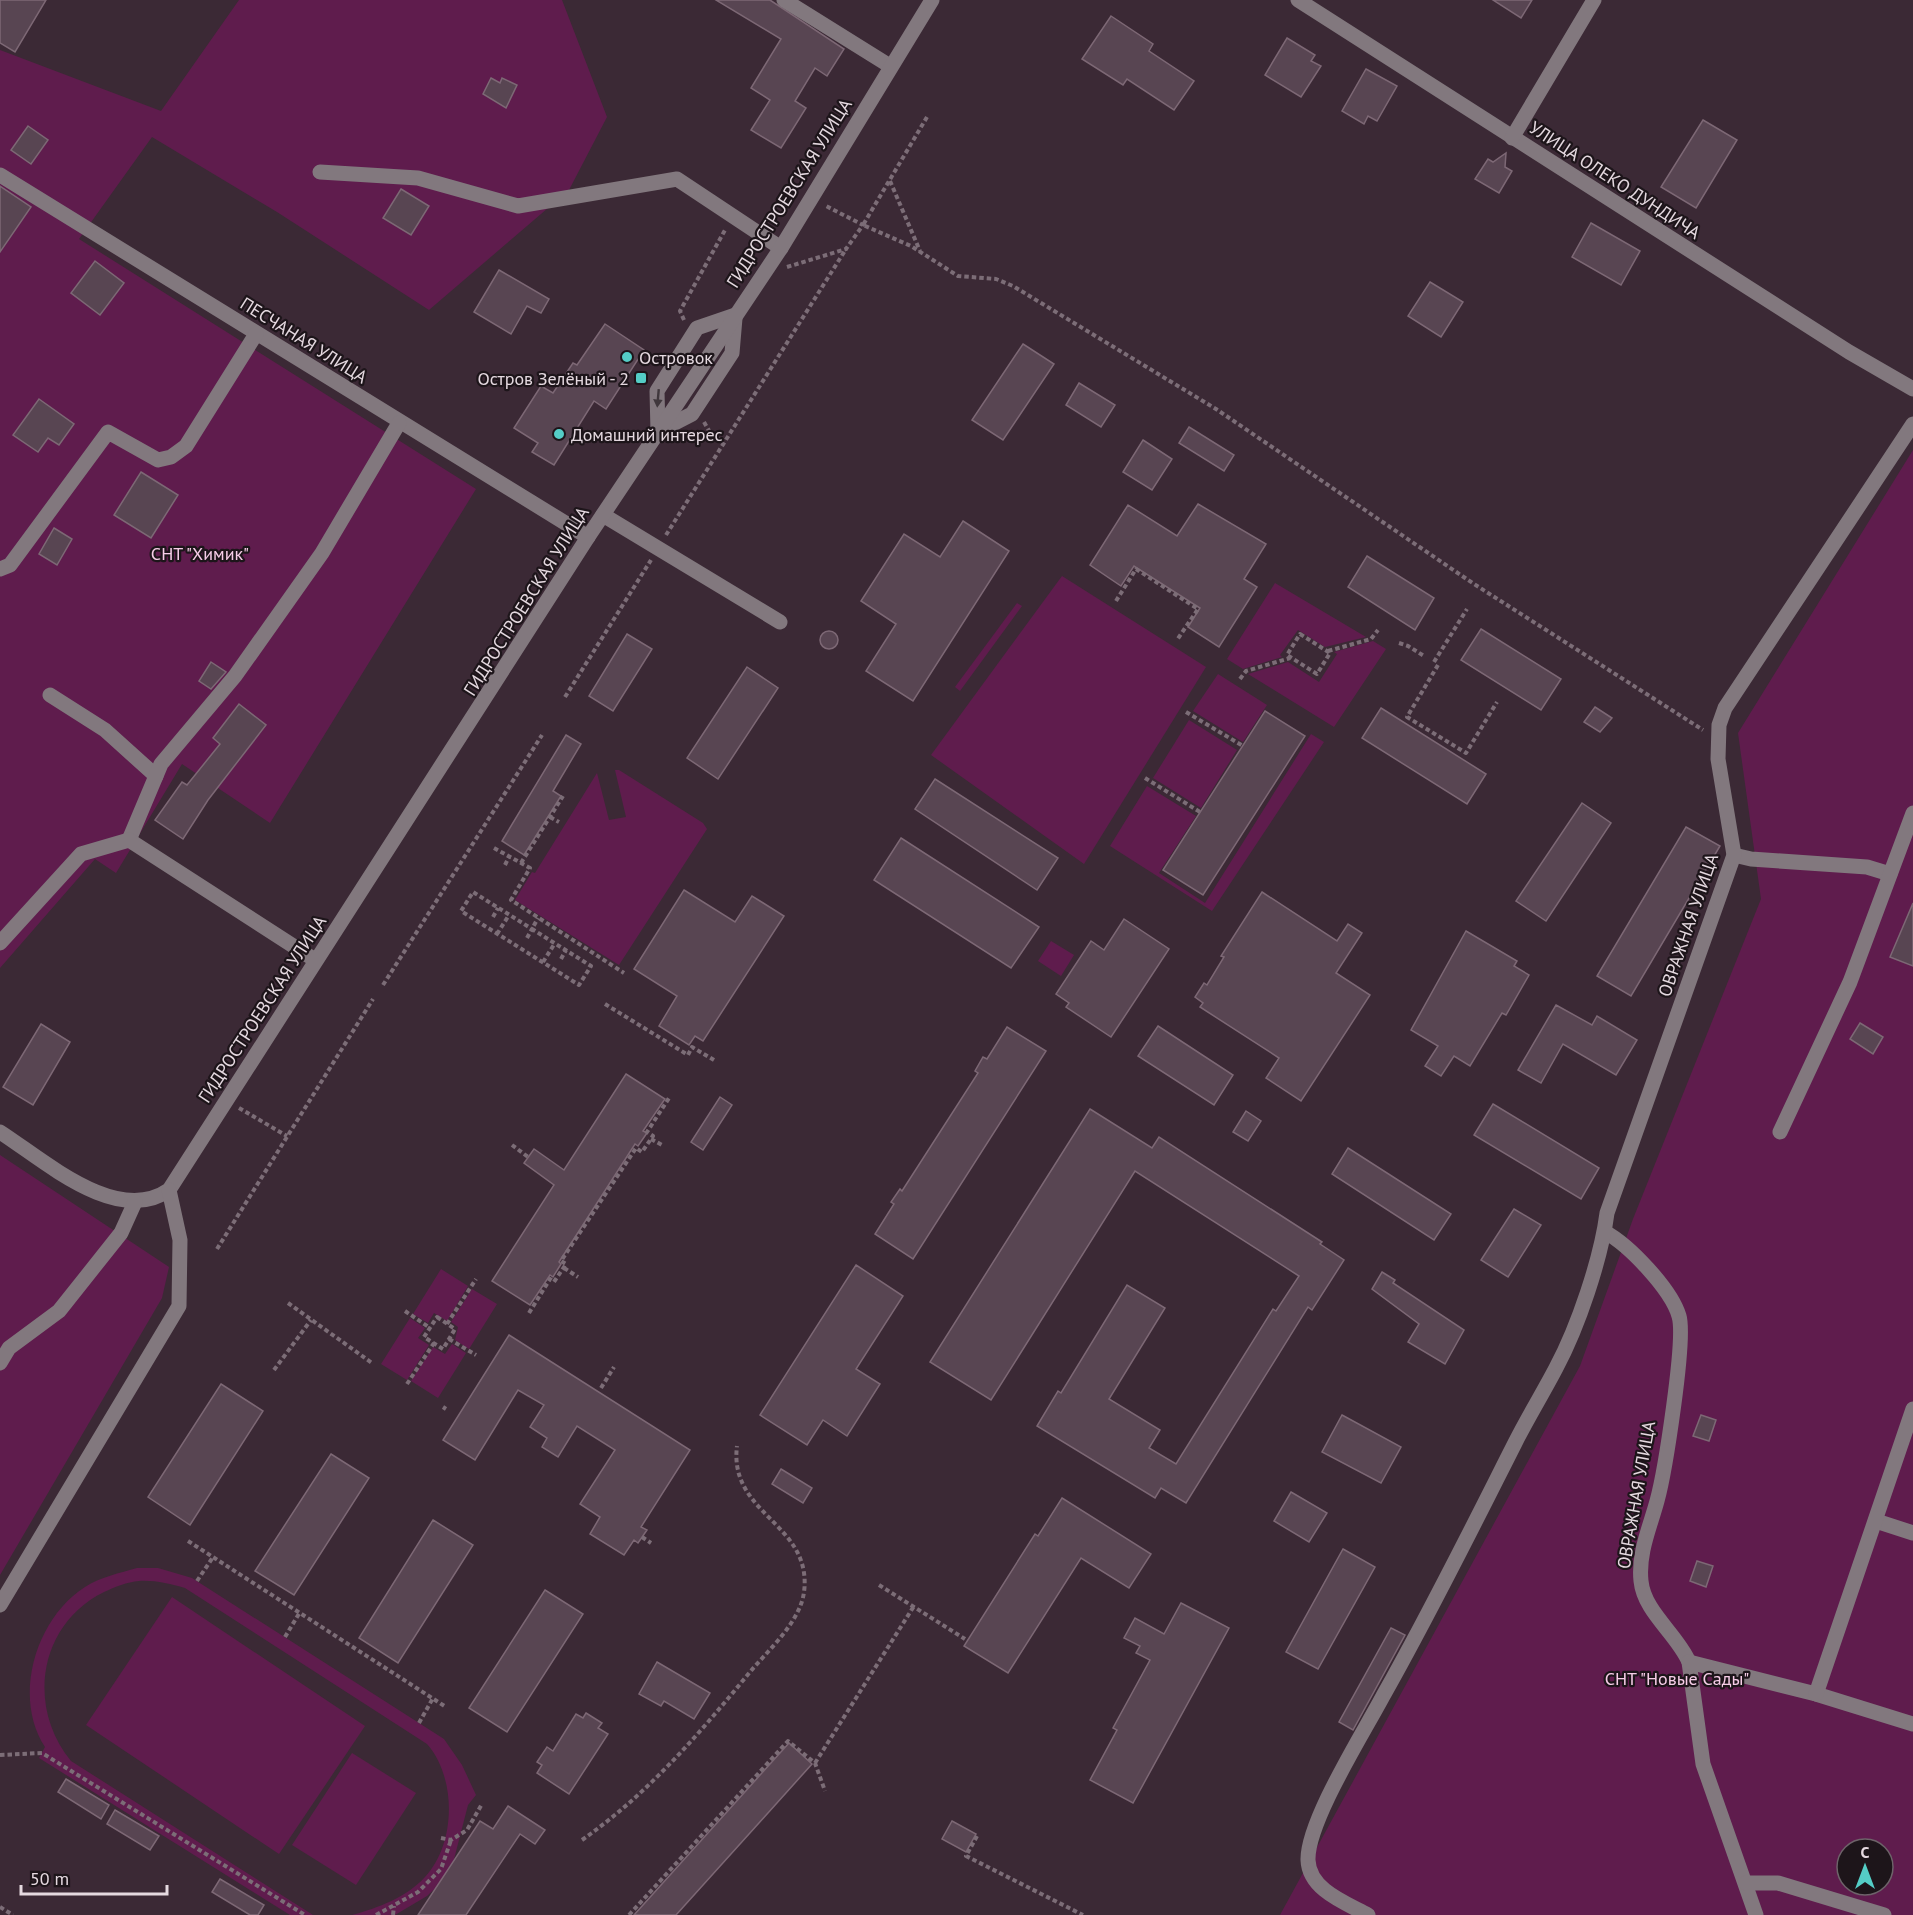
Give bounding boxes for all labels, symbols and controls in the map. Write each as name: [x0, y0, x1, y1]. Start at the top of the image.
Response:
street label: ГИДРОСТРОЕВСКАЯ УЛИЦА: [721, 94, 857, 292]
street label: УЛИЦА ОЛЕКО ДУНДИЧА: [1525, 116, 1705, 244]
street label: ПЕСЧАНАЯ УЛИЦА: [236, 292, 372, 389]
place label: Островок: [639, 346, 713, 369]
marker: Островок: [620, 350, 634, 364]
place label: Остров Зелёный - 2: [477, 367, 629, 390]
marker: Остров Зелёный - 2: [634, 371, 648, 385]
one-way arrow: [654, 389, 663, 408]
place label: Домашний интерес: [571, 423, 723, 446]
marker: Домашний интерес: [552, 427, 566, 441]
street label: ГИДРОСТРОЕВСКАЯ УЛИЦА: [458, 502, 594, 700]
park label: СНТ "Химик": [151, 542, 249, 565]
street label: ОВРАЖНАЯ УЛИЦА: [1653, 850, 1723, 1000]
street label: ГИДРОСТРОЕВСКАЯ УЛИЦА: [193, 911, 331, 1107]
street label: ОВРАЖНАЯ УЛИЦА: [1612, 1419, 1660, 1571]
park label: СНТ "Новые Сады": [1605, 1667, 1749, 1690]
north arrow: [1835, 1837, 1895, 1897]
text: С: [1861, 1842, 1870, 1862]
scale bar: [21, 1858, 166, 1896]
text: 50 m: [30, 1867, 69, 1890]

